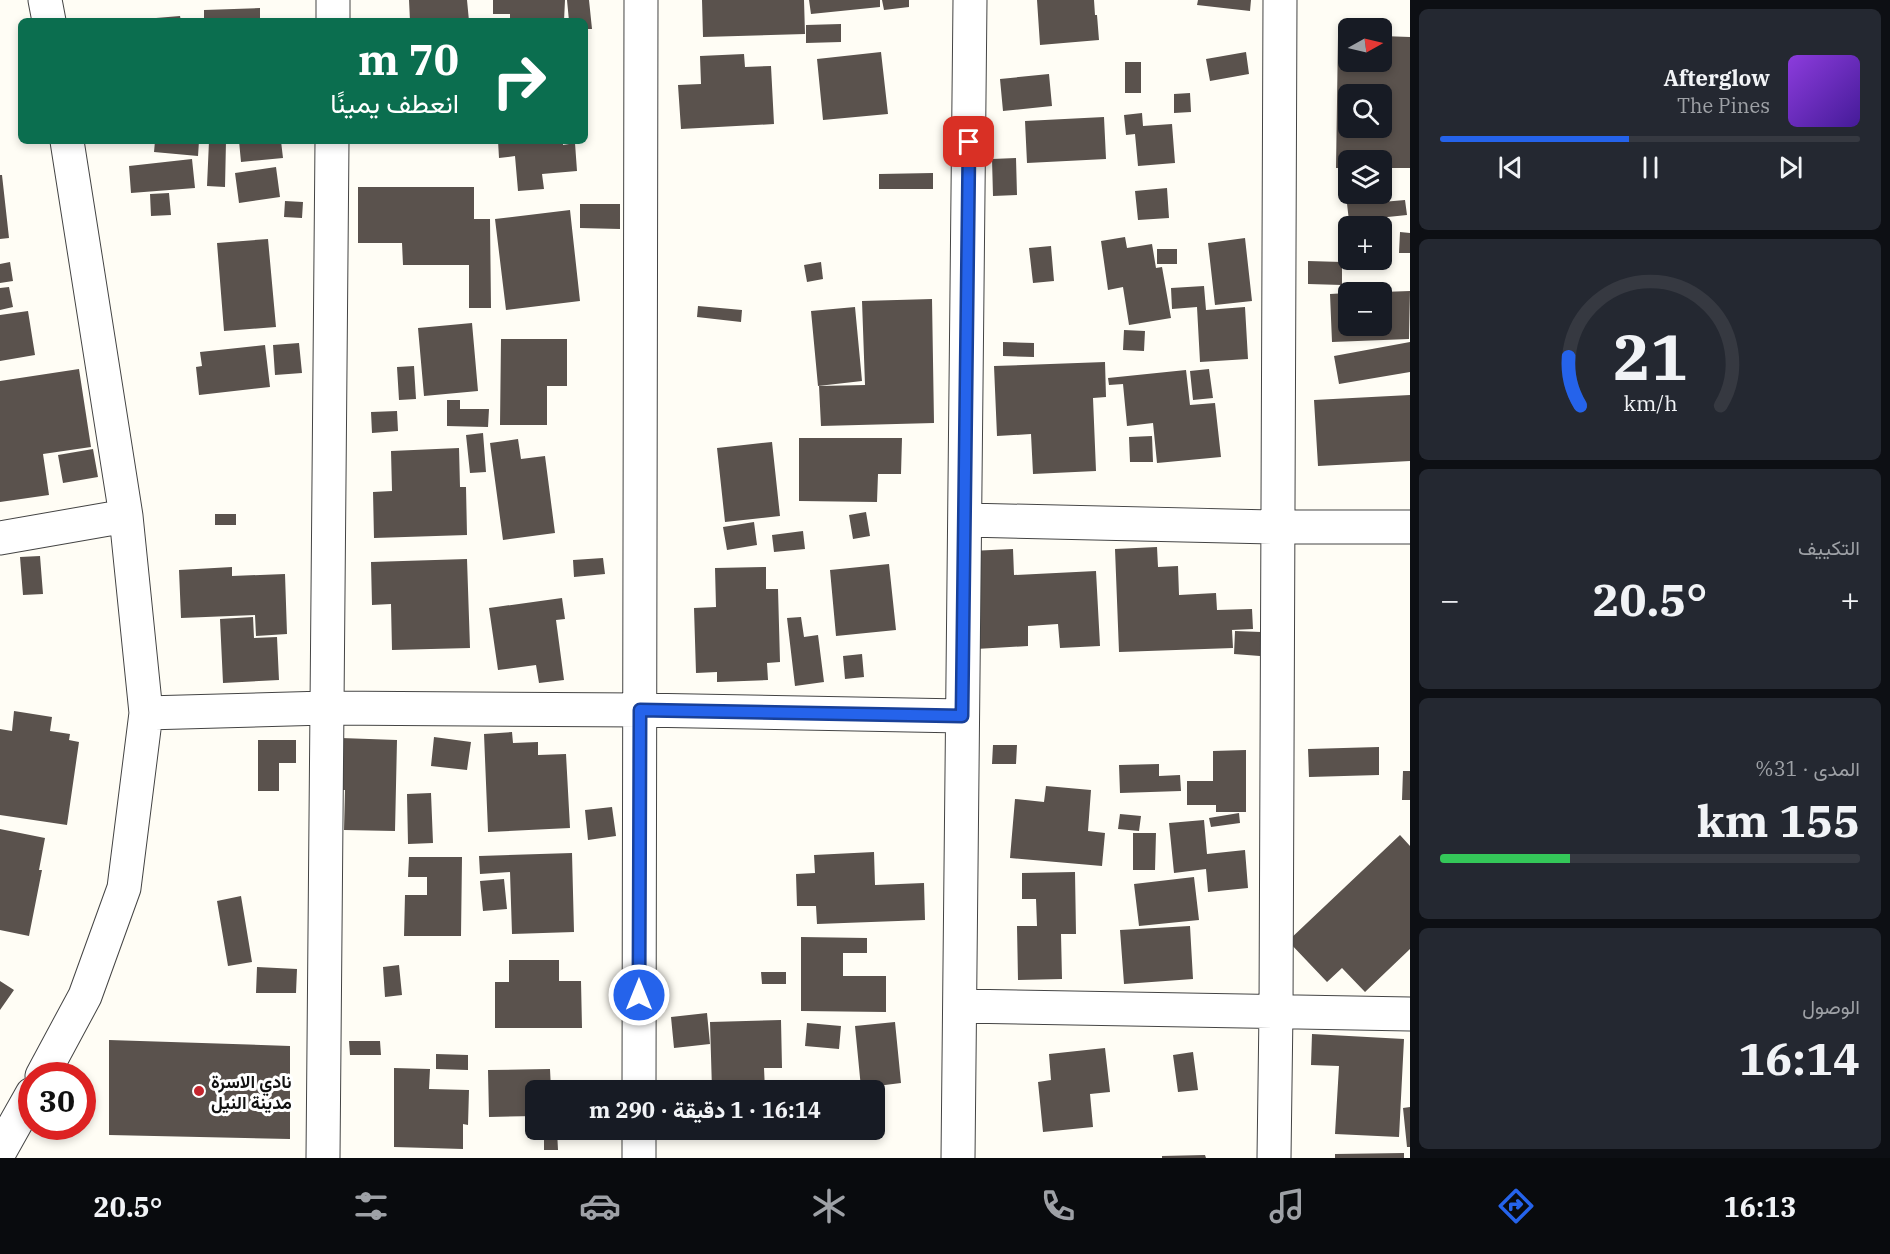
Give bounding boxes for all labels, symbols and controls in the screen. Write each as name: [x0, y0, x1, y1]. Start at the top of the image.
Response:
north arrow: [1338, 18, 1392, 72]
map controls: [1338, 18, 1392, 336]
text: 70 m: [358, 32, 459, 87]
icon: right: [480, 42, 558, 120]
text: Afterglow: [1663, 63, 1770, 92]
button: search: [1338, 84, 1392, 138]
text: انعطف يمينًا: [330, 85, 459, 120]
text: The Pines: [1677, 92, 1770, 119]
pin: [943, 116, 994, 167]
icon: arrive: [952, 125, 985, 158]
button: layers: [1338, 150, 1392, 204]
icon: previous: [1494, 151, 1527, 184]
icon: pause: [1634, 151, 1667, 184]
icon: next: [1774, 151, 1807, 184]
button: +: [1338, 216, 1392, 270]
button: −: [1338, 282, 1392, 336]
text: 21: [1613, 316, 1687, 397]
text: km/h: [1623, 390, 1677, 418]
text: التكييف: [1798, 534, 1860, 561]
text: 20.5°: [1593, 570, 1707, 628]
text: −: [1440, 578, 1460, 621]
text: +: [1840, 578, 1860, 621]
text: المدى · 31%: [1755, 755, 1860, 782]
text: 155 km: [1697, 791, 1860, 849]
position arrow: [607, 963, 671, 1027]
text: الوصول: [1802, 993, 1860, 1020]
text: 16:14: [1738, 1029, 1860, 1087]
speed limit sign: 30: [18, 1062, 96, 1140]
place label: نادي الاسرة مدينة النيل: [211, 1070, 292, 1114]
marker: نادي الاسرة مدينة النيل: [192, 1084, 206, 1098]
text: 16:14 · 1 دقيقة · 290 m: [589, 1095, 821, 1124]
icon: filters: [350, 1185, 392, 1227]
icon: car: [579, 1185, 621, 1227]
icon: climate: [808, 1185, 850, 1227]
icon: phone: [1037, 1185, 1079, 1227]
icon: music: [1266, 1185, 1308, 1227]
icon: directions: [1495, 1185, 1537, 1227]
text: 20.5°: [94, 1189, 163, 1224]
text: 16:13: [1724, 1189, 1797, 1224]

